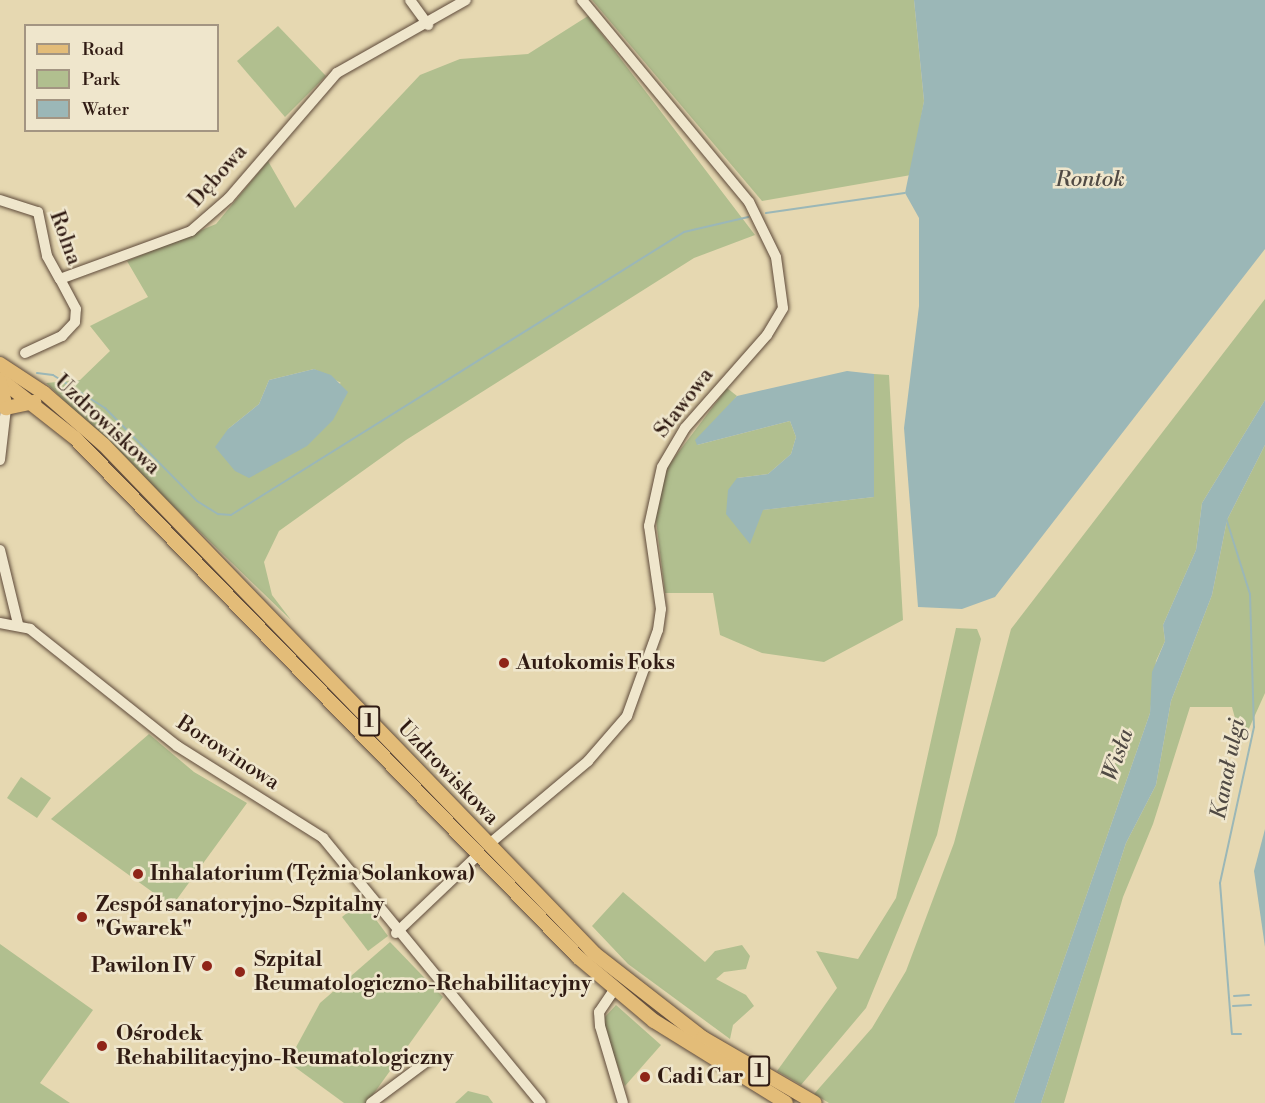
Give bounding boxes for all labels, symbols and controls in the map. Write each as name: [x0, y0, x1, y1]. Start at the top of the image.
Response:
legend: [24, 24, 219, 132]
text: Road: [82, 38, 124, 61]
text: Park: [82, 68, 119, 91]
text: Water: [82, 98, 129, 121]
street label: Dębowa: [183, 139, 253, 213]
water label: Rontok: [1055, 167, 1125, 193]
street label: Rolna: [44, 208, 86, 268]
street label: Stawowa: [649, 363, 719, 443]
street label: Uzdrowiskowa: [49, 370, 165, 480]
place label: Autokomis Foks: [516, 650, 675, 676]
marker: Autokomis Foks: [497, 656, 511, 670]
road number: 1: [357, 704, 381, 738]
street label: Borowinowa: [172, 710, 284, 796]
street label: Uzdrowiskowa: [392, 716, 504, 830]
water label: Kanał ulgi: [1205, 716, 1251, 822]
water label: Wisła: [1097, 726, 1139, 784]
place label: Inhalatorium (Tężnia Solankowa): [150, 861, 474, 887]
marker: Inhalatorium (Tężnia Solankowa): [131, 867, 145, 881]
place label: Zespół sanatoryjno-Szpitalny "Gwarek": [96, 892, 384, 942]
marker: Zespół sanatoryjno-Szpitalny "Gwarek": [73, 908, 91, 926]
place label: Szpital Reumatologiczno-Rehabilitacyjny: [254, 947, 591, 997]
place label: Pawilon IV: [91, 953, 195, 979]
marker: Pawilon IV: [200, 959, 214, 973]
marker: Szpital Reumatologiczno-Rehabilitacyjny: [231, 963, 249, 981]
place label: Ośrodek Rehabilitacyjno-Reumatologiczny: [116, 1021, 453, 1071]
marker: Ośrodek Rehabilitacyjno-Reumatologiczny: [93, 1037, 111, 1055]
road number: 1: [747, 1054, 771, 1088]
place label: Cadi Car: [657, 1064, 744, 1090]
marker: Cadi Car: [638, 1070, 652, 1084]

